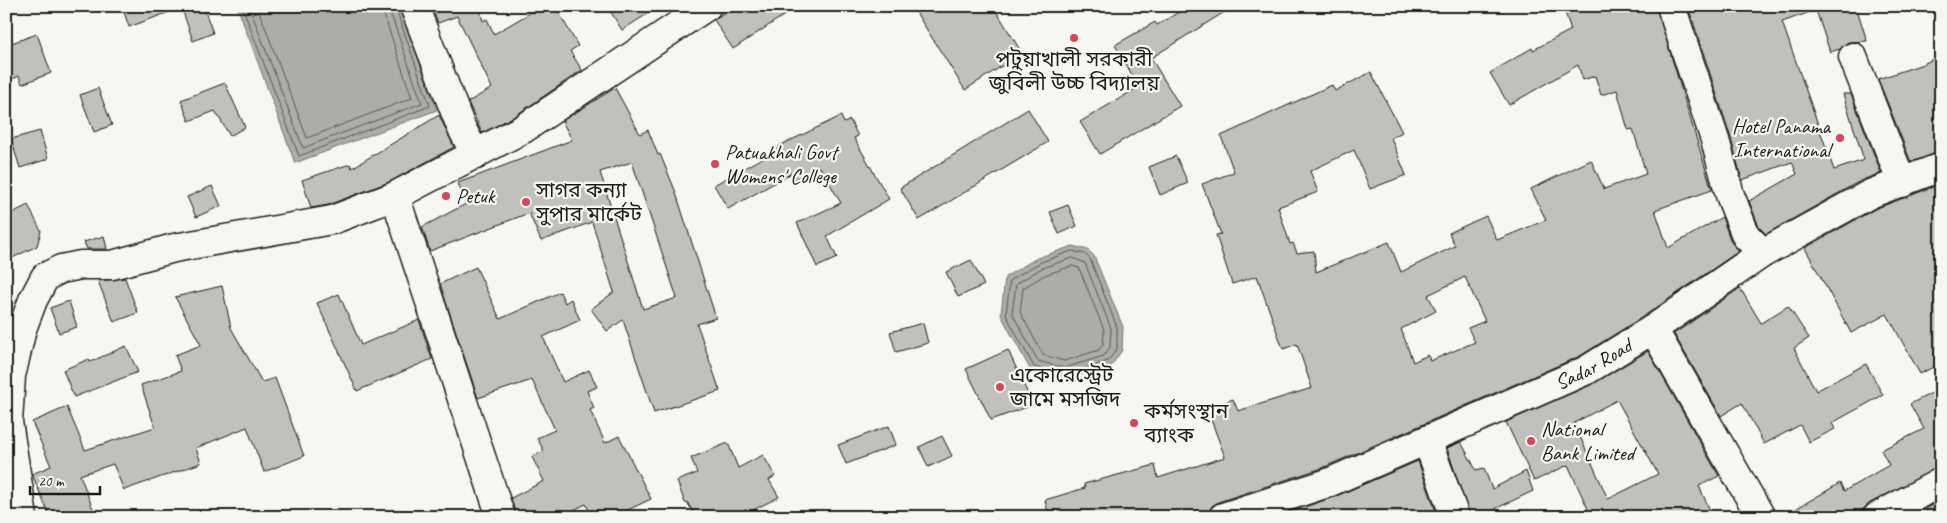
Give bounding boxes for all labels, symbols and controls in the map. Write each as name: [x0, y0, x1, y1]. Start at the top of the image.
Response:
marker: পটুয়াখালী সরকারী জুবিলী উচ্চ বিদ্যালয়: [1068, 32, 1080, 44]
place label: পটুয়াখালী সরকারী জুবিলী উচ্চ বিদ্যালয়: [988, 46, 1160, 96]
place label: Hotel Panama International: [1732, 113, 1833, 163]
marker: Hotel Panama International: [1834, 132, 1846, 144]
place label: Patuakhali Govt Womens' College: [725, 139, 840, 189]
marker: Patuakhali Govt Womens' College: [709, 158, 721, 170]
place label: সাগর কন্যা সুপার মার্কেট: [535, 177, 642, 227]
place label: Petuk: [456, 183, 496, 209]
marker: Petuk: [440, 190, 452, 202]
marker: সাগর কন্যা সুপার মার্কেট: [520, 196, 532, 208]
street label: Sadar Road: [1551, 331, 1639, 395]
place label: একোরেস্ট্রেট জামে মসজিদ: [1009, 362, 1121, 412]
marker: একোরেস্ট্রেট জামে মসজিদ: [994, 381, 1006, 393]
place label: কর্মসংস্থান ব্যাংক: [1143, 398, 1229, 448]
place label: National Bank Limited: [1541, 416, 1638, 466]
marker: কর্মসংস্থান ব্যাংক: [1128, 417, 1140, 429]
marker: National Bank Limited: [1525, 435, 1537, 447]
scale bar: [30, 463, 100, 495]
text: 20 m: [38, 472, 65, 491]

